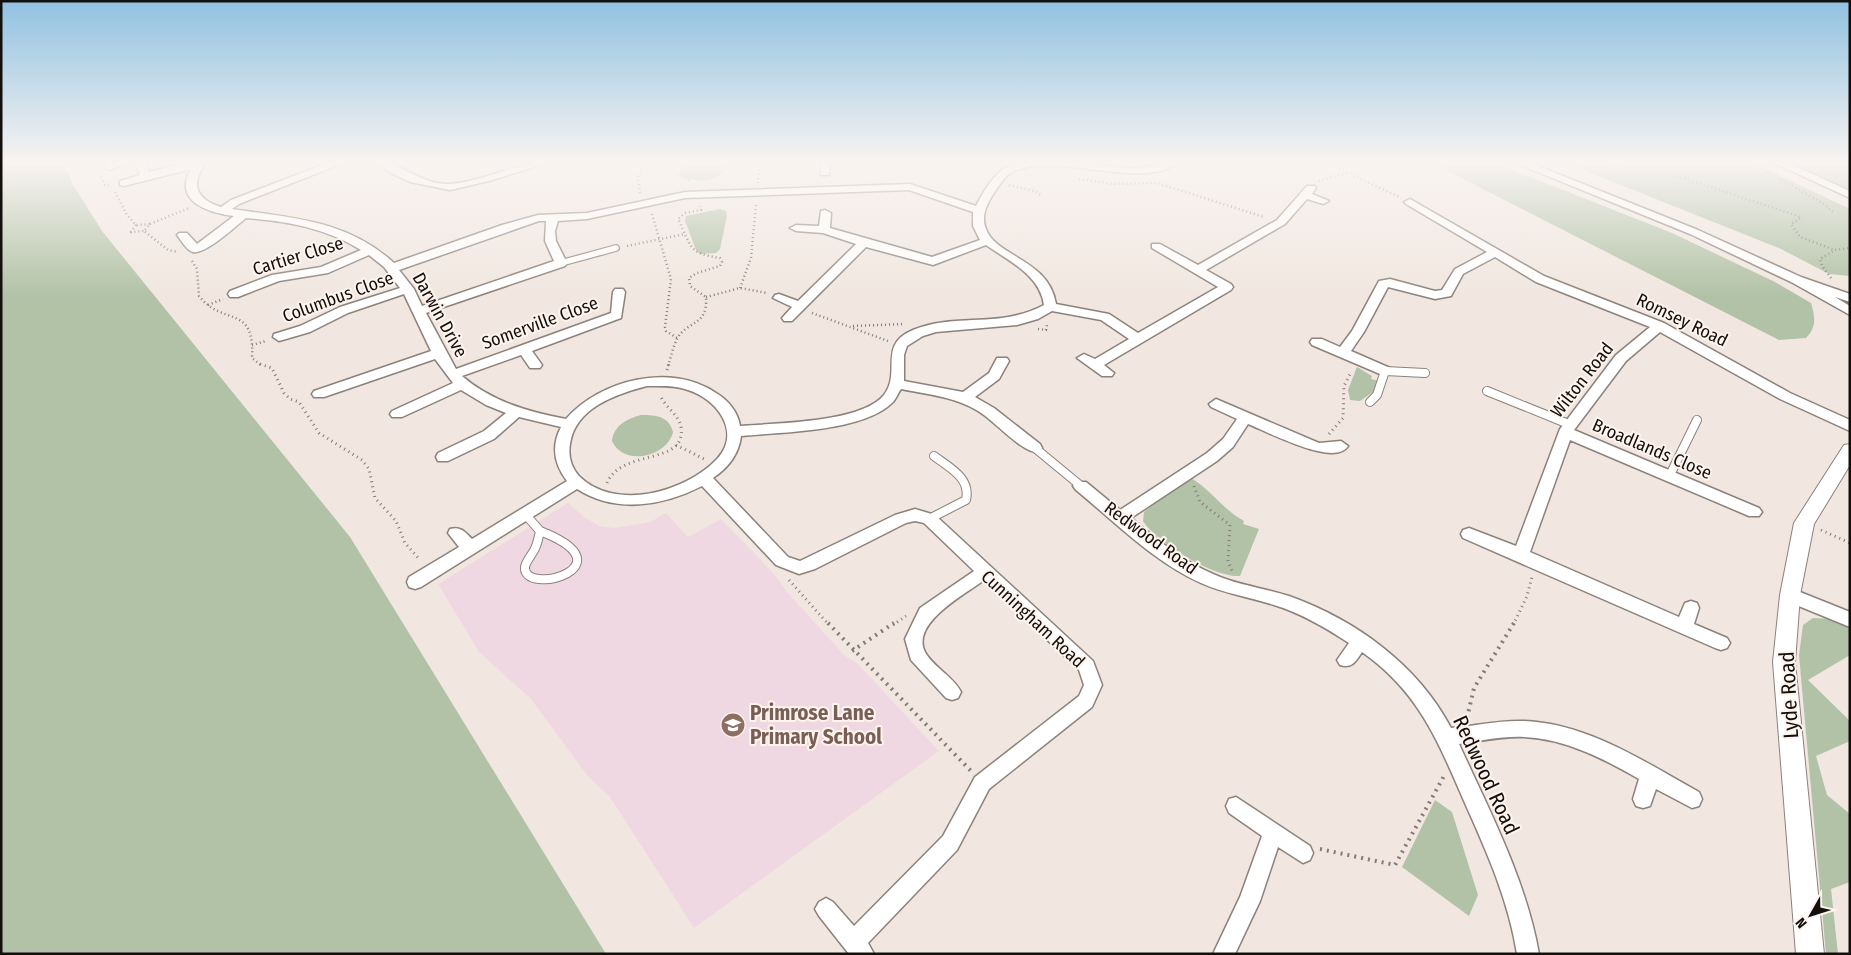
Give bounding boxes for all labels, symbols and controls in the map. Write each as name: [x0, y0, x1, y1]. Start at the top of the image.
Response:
street label: Cartier Close: [250, 232, 346, 280]
street label: Columbus Close: [279, 267, 397, 327]
street label: Darwin Drive: [408, 269, 472, 361]
street label: Romsey Road: [1633, 288, 1731, 352]
street label: Somerville Close: [479, 292, 601, 354]
street label: Wilton Road: [1546, 338, 1618, 422]
street label: Broadlands Close: [1589, 414, 1715, 484]
street label: Redwood Road: [1100, 497, 1202, 579]
street label: Cunningham Road: [977, 565, 1089, 673]
street label: Lyde Road: [1774, 651, 1804, 739]
place label: Primrose Lane Primary School: [750, 700, 882, 750]
street label: Redwood Road: [1447, 711, 1525, 839]
school or university icon: Primrose Lane Primary School: [720, 712, 746, 738]
north arrow: [1786, 890, 1836, 940]
text: N: [1792, 914, 1811, 931]

